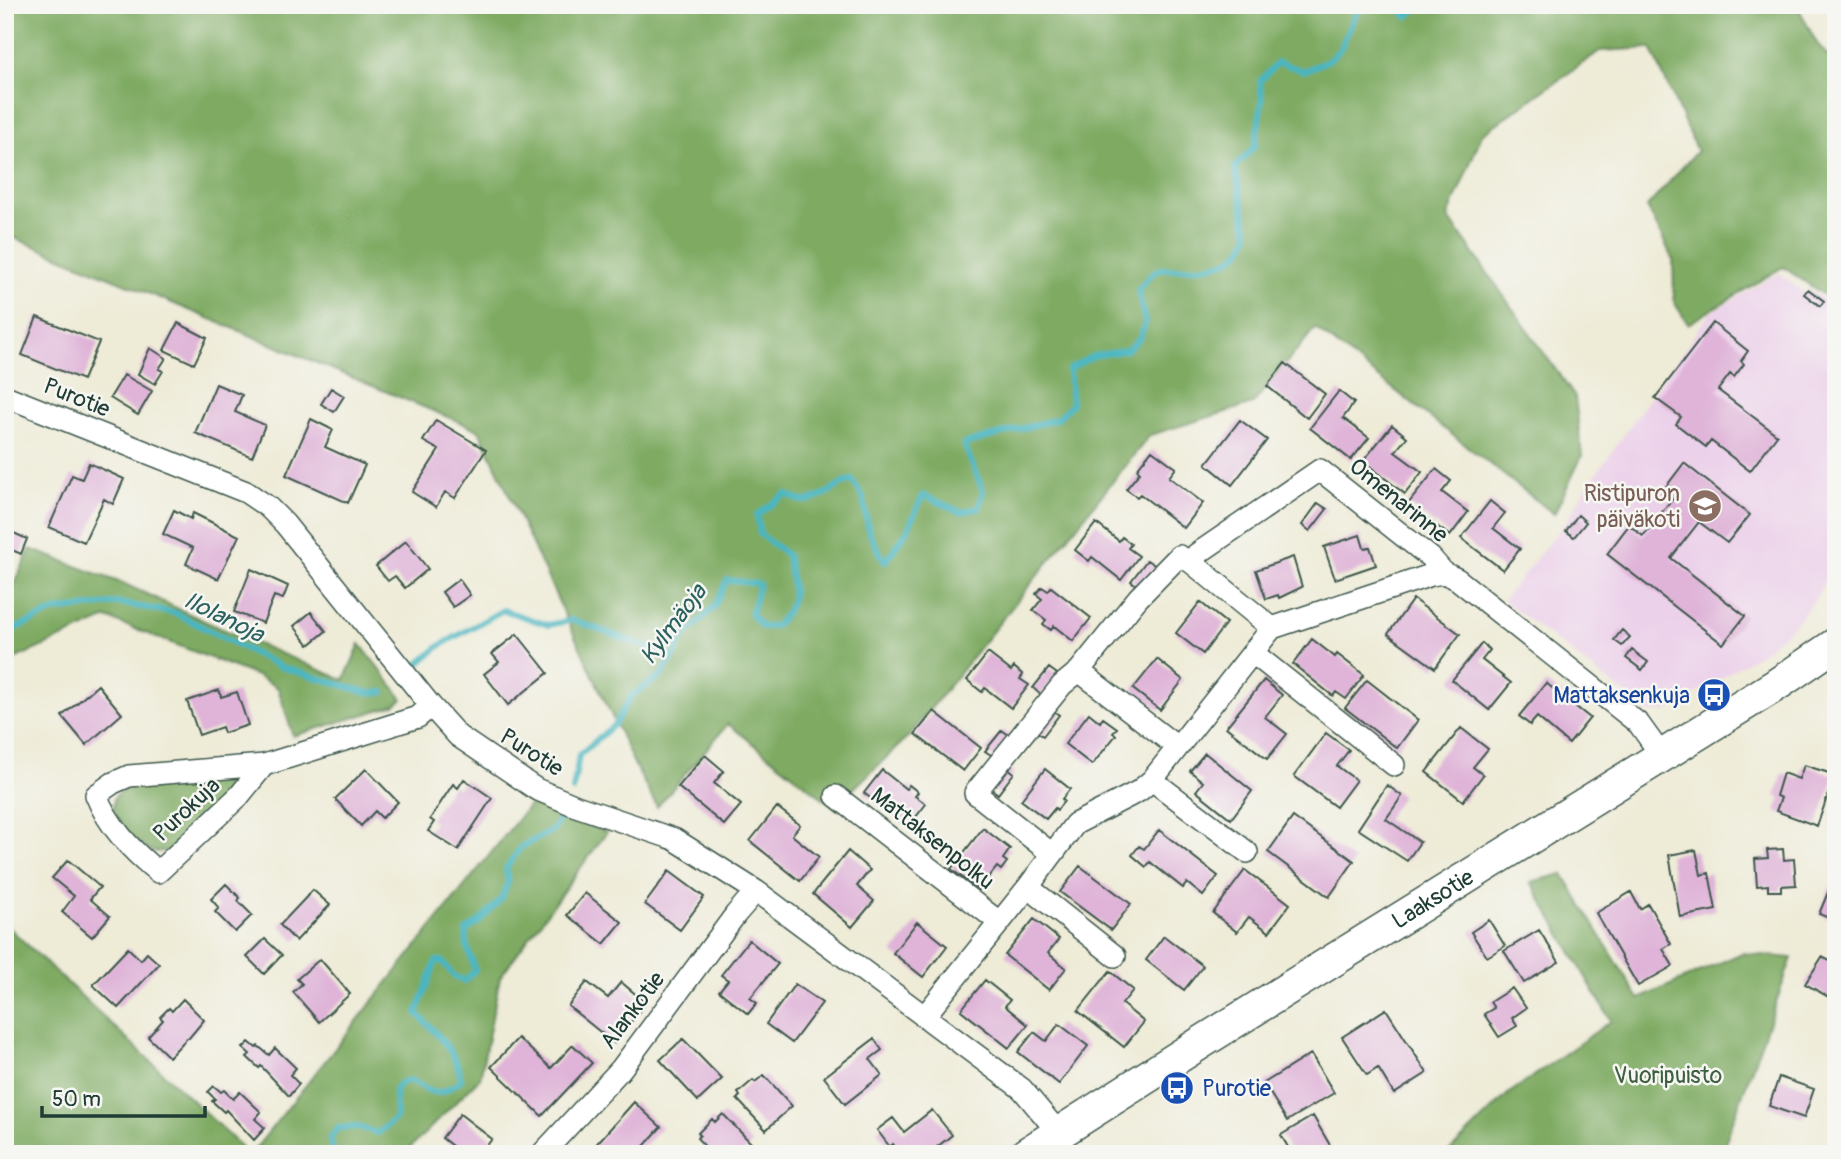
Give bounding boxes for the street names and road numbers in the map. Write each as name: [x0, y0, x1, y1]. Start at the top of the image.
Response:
street label: Purotie: [39, 371, 115, 424]
street label: Omenarinne: [1343, 452, 1455, 550]
street label: Purotie: [495, 722, 569, 783]
street label: Purokuja: [147, 771, 226, 848]
street label: Mattaksenpolku: [865, 781, 1000, 896]
street label: Laaksotie: [1386, 862, 1480, 936]
street label: Alankotie: [594, 965, 671, 1055]

